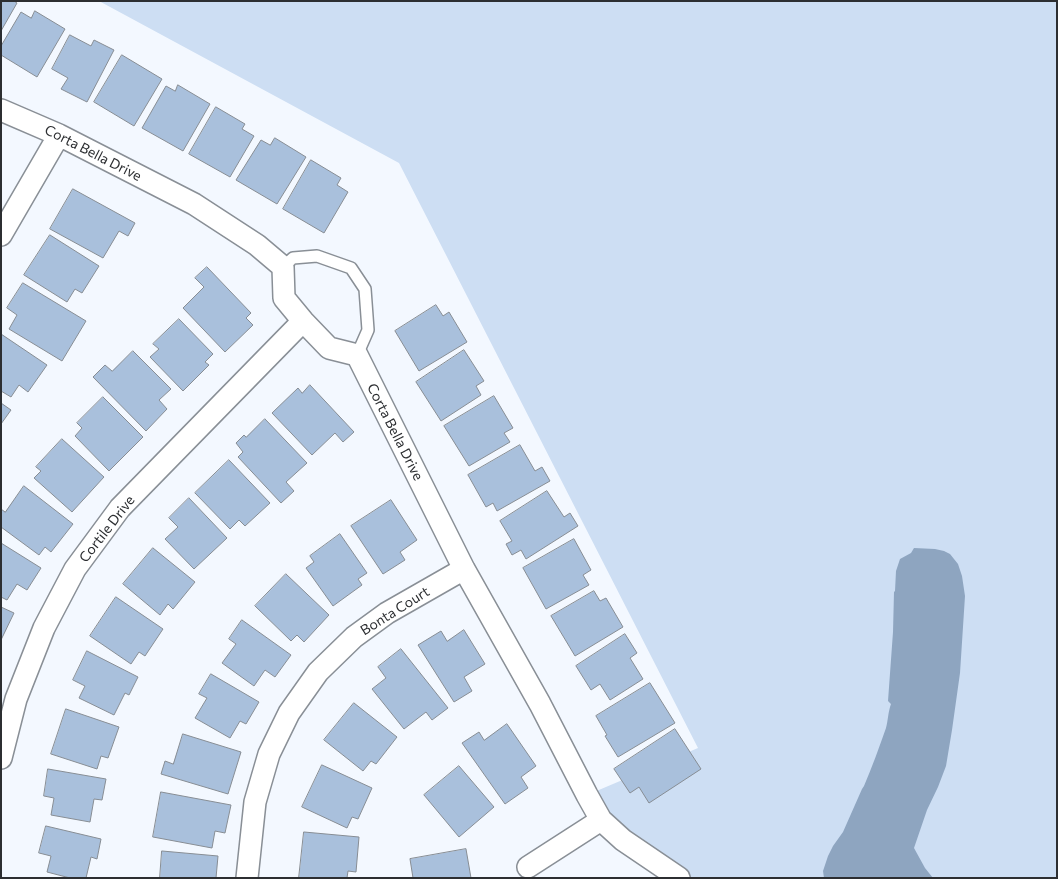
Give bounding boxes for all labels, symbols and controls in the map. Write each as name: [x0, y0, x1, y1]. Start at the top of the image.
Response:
street label: Corta Bella Drive: [42, 121, 144, 185]
street label: Corta Bella Drive: [363, 381, 427, 483]
street label: Cortile Drive: [76, 492, 138, 566]
street label: Bonta Court: [357, 583, 433, 639]

